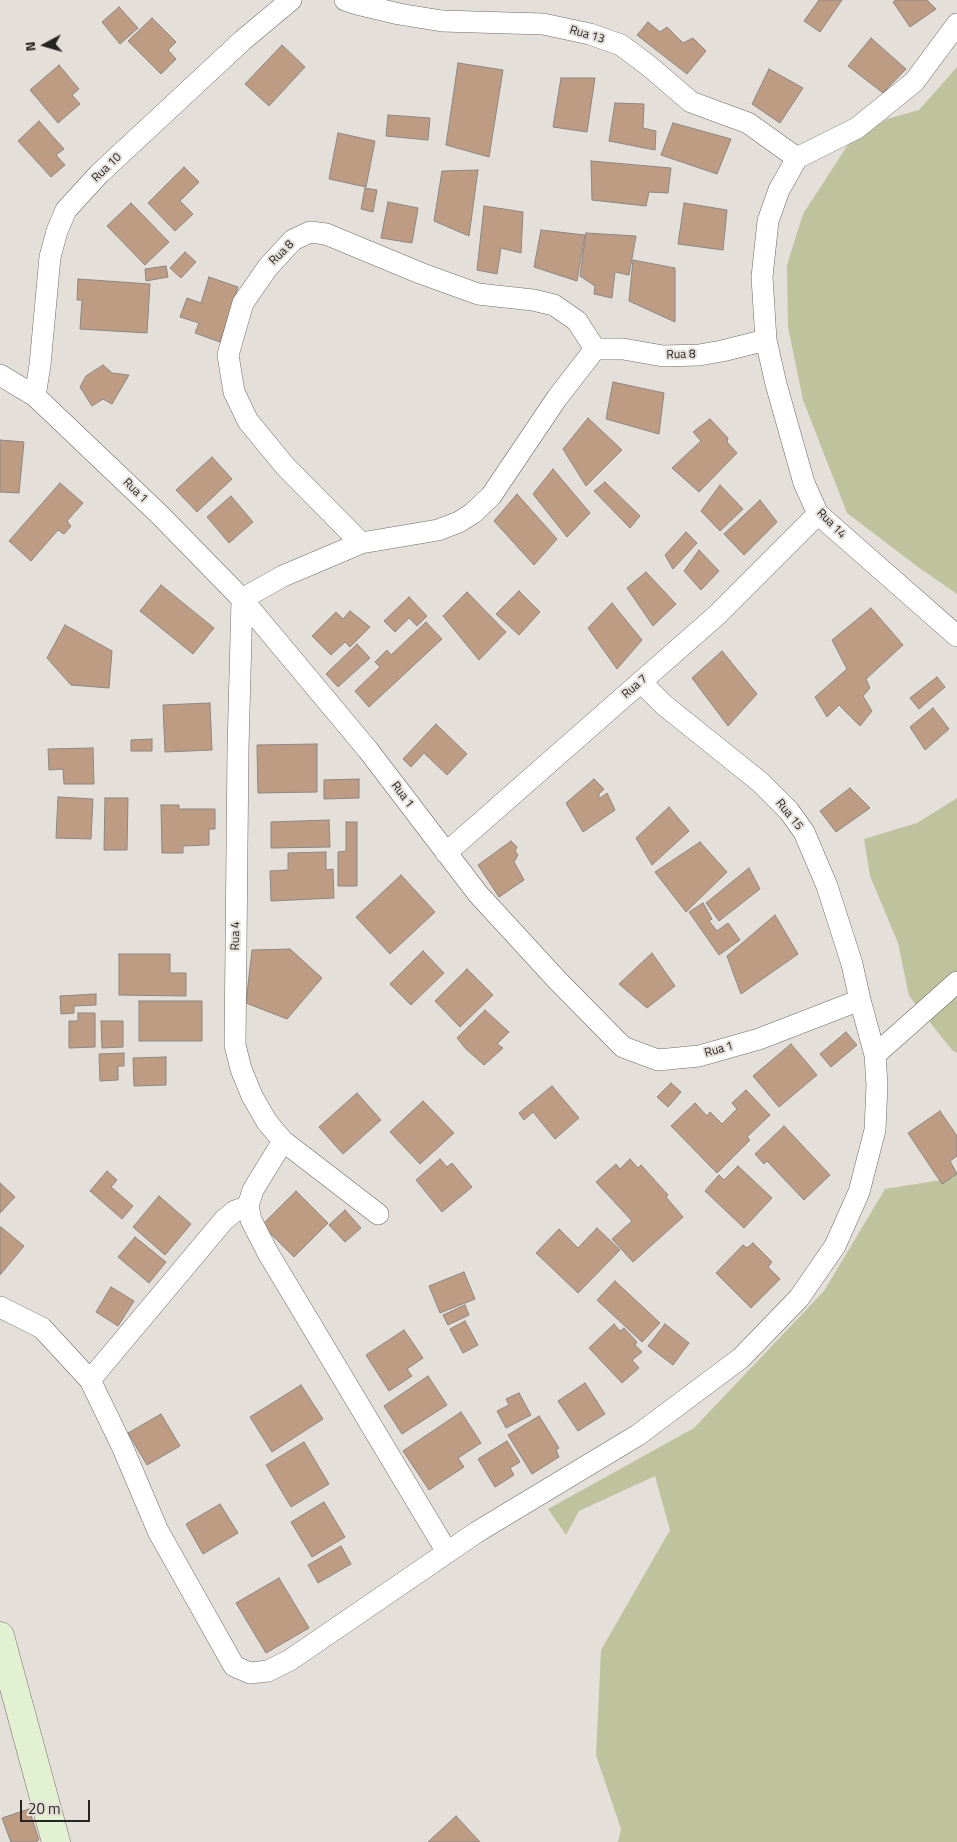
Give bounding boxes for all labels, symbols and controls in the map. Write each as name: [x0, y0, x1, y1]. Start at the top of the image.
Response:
north arrow: [20, 20, 70, 70]
street label: Rua 13: [568, 23, 606, 47]
text: N: [19, 41, 41, 53]
street label: Rua 10: [89, 150, 125, 186]
street label: Rua 8: [267, 238, 297, 268]
street label: Rua 8: [666, 347, 696, 363]
street label: Rua 1: [120, 476, 150, 506]
street label: Rua 14: [813, 506, 849, 542]
street label: Rua 7: [619, 672, 651, 702]
street label: Rua 1: [387, 779, 417, 811]
street label: Rua 15: [772, 797, 806, 833]
street label: Rua 4: [229, 921, 243, 951]
street label: Rua 1: [703, 1039, 735, 1061]
scale bar: [22, 1790, 92, 1822]
text: 20 m: [28, 1797, 61, 1820]

